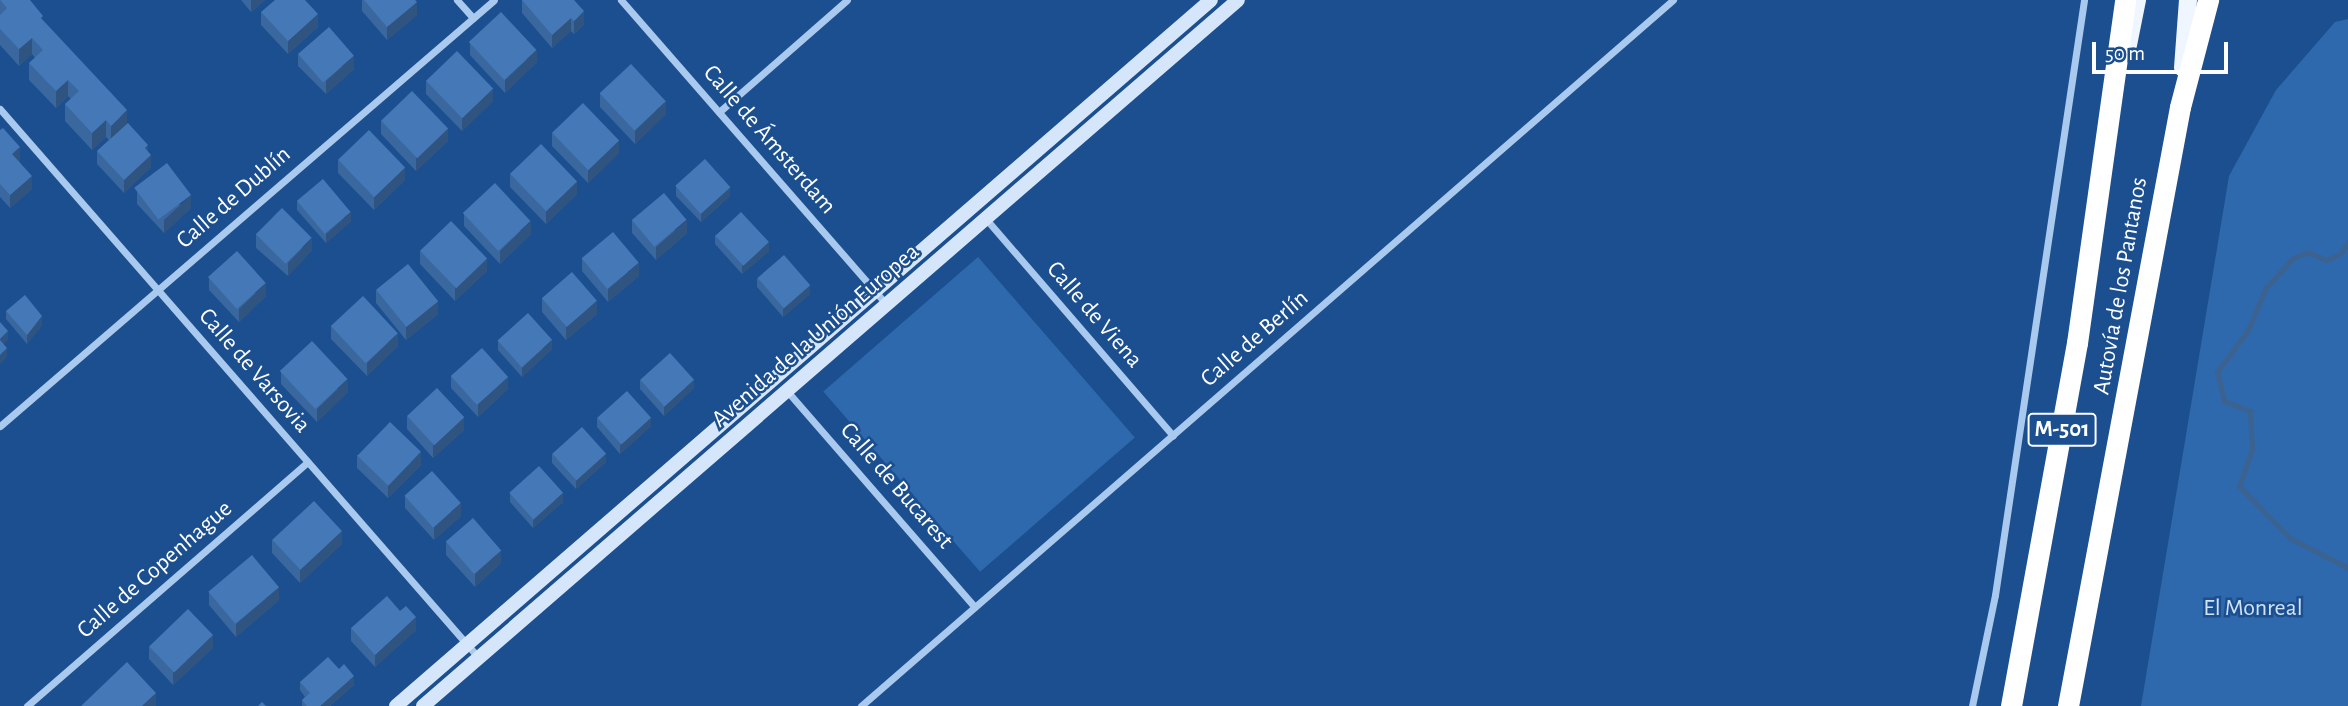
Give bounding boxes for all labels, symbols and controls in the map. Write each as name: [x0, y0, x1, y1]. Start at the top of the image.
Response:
scale bar: [2096, 28, 2232, 72]
text: 50 m: [2105, 43, 2145, 64]
street label: Calle de Ámsterdam: [696, 60, 842, 220]
street label: Calle de Dublín: [171, 141, 297, 255]
street label: Autovía de los Pantanos: [2088, 175, 2154, 397]
street label: Avenida de la Unión Europea: [706, 238, 926, 434]
street label: Calle de Viena: [1040, 256, 1148, 374]
street label: Calle de Berlín: [1195, 284, 1315, 394]
street label: Calle de Varsovia: [192, 303, 316, 439]
road number: M-501: [2027, 410, 2097, 450]
street label: Calle de Bucarest: [833, 417, 959, 555]
street label: Calle de Copenhague: [72, 495, 238, 645]
park label: El Monreal: [2203, 595, 2303, 623]

